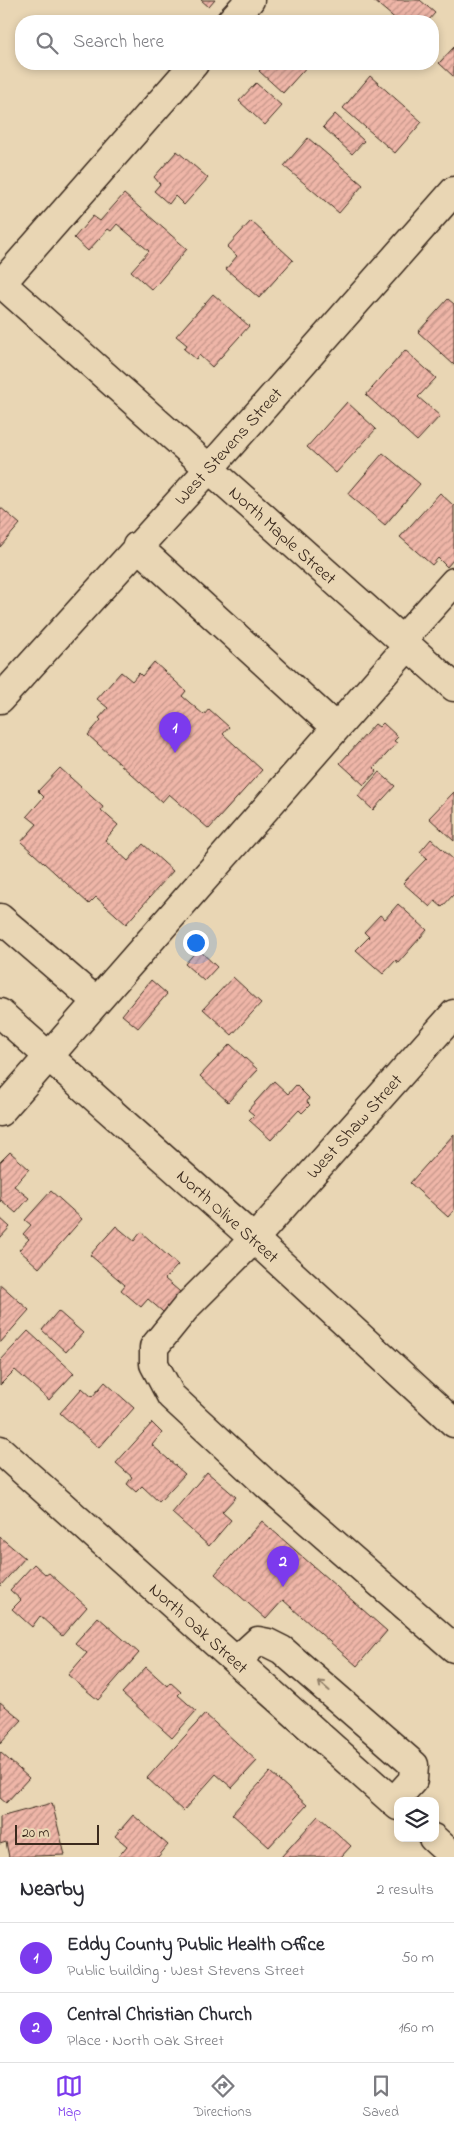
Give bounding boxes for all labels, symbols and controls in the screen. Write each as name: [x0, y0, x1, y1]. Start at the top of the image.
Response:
search box: [15, 15, 439, 70]
icon: search: [33, 29, 61, 57]
text: Search here: [73, 29, 164, 56]
street label: West Stevens Street: [169, 383, 290, 512]
street label: North Maple Street: [222, 481, 341, 592]
pin: 1: [159, 712, 191, 753]
your location: [183, 930, 209, 956]
street label: West Shaw Street: [301, 1069, 410, 1186]
street label: North Olive Street: [170, 1164, 284, 1271]
pin: 2: [267, 1546, 299, 1587]
street label: North Oak Street: [142, 1578, 253, 1681]
one-way arrow: [317, 1680, 330, 1692]
map controls: [394, 1797, 439, 1842]
button: layers: [394, 1797, 439, 1842]
scale bar: [15, 1822, 99, 1845]
text: 20 m: [22, 1823, 49, 1844]
text: Nearby: [20, 1875, 84, 1905]
text: 2 results: [376, 1878, 434, 1902]
text: Eddy County Public Health Office: [67, 1932, 325, 1959]
text: 1: [33, 1946, 39, 1970]
text: 50 m: [402, 1946, 434, 1970]
text: Public building · West Stevens Street: [67, 1959, 305, 1983]
text: Central Christian Church: [67, 2002, 252, 2029]
text: 2: [32, 2016, 40, 2040]
text: 160 m: [399, 2016, 434, 2040]
text: Place · North Oak Street: [67, 2029, 224, 2053]
tab: Map: [55, 2072, 83, 2123]
tab: Directions: [194, 2072, 252, 2123]
tab: Saved: [362, 2072, 399, 2123]

